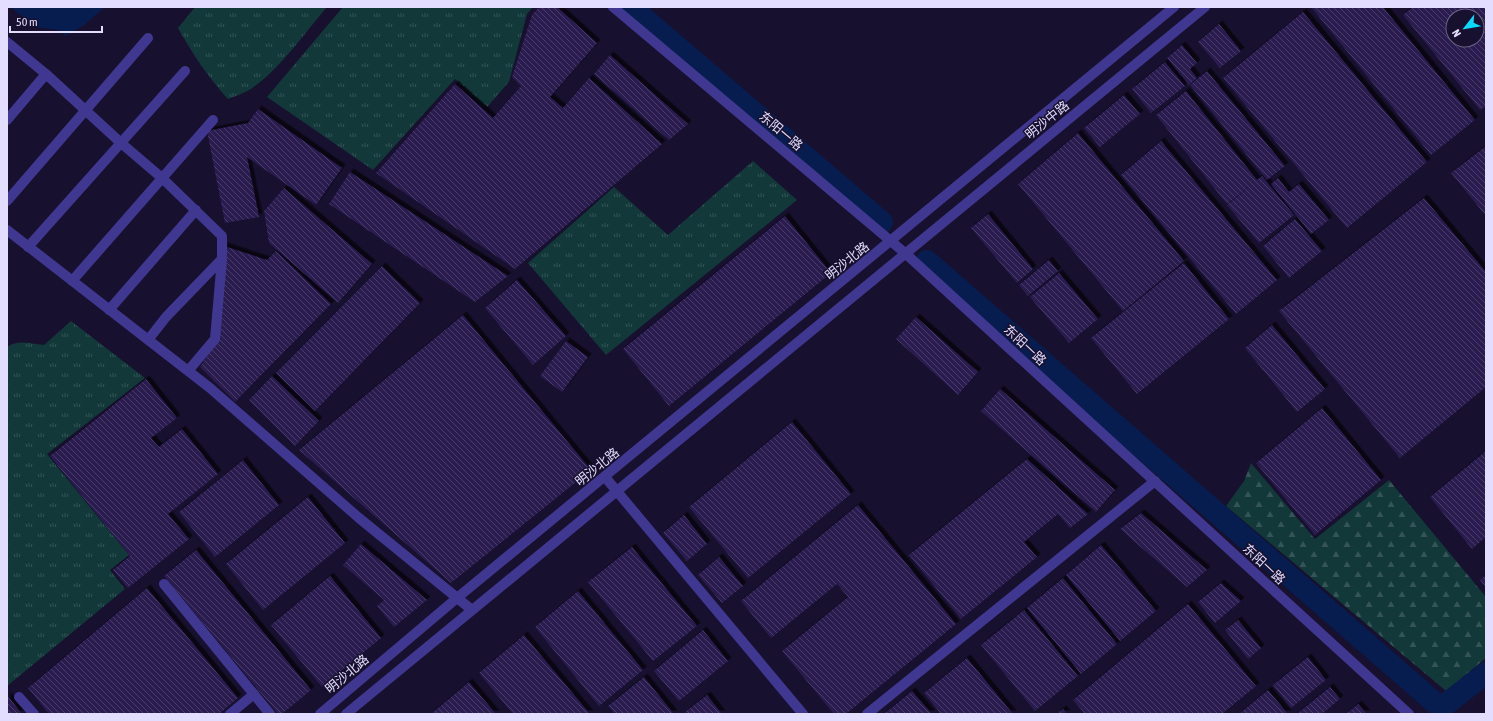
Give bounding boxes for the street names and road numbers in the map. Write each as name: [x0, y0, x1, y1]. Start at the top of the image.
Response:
street label: 明沙中路: [1022, 98, 1072, 142]
street label: 东阳一路: [756, 109, 806, 153]
street label: 明沙北路: [822, 239, 872, 283]
street label: 东阳一路: [1001, 322, 1049, 368]
street label: 明沙北路: [572, 445, 622, 489]
street label: 东阳一路: [1240, 541, 1288, 587]
street label: 明沙北路: [322, 652, 372, 696]

